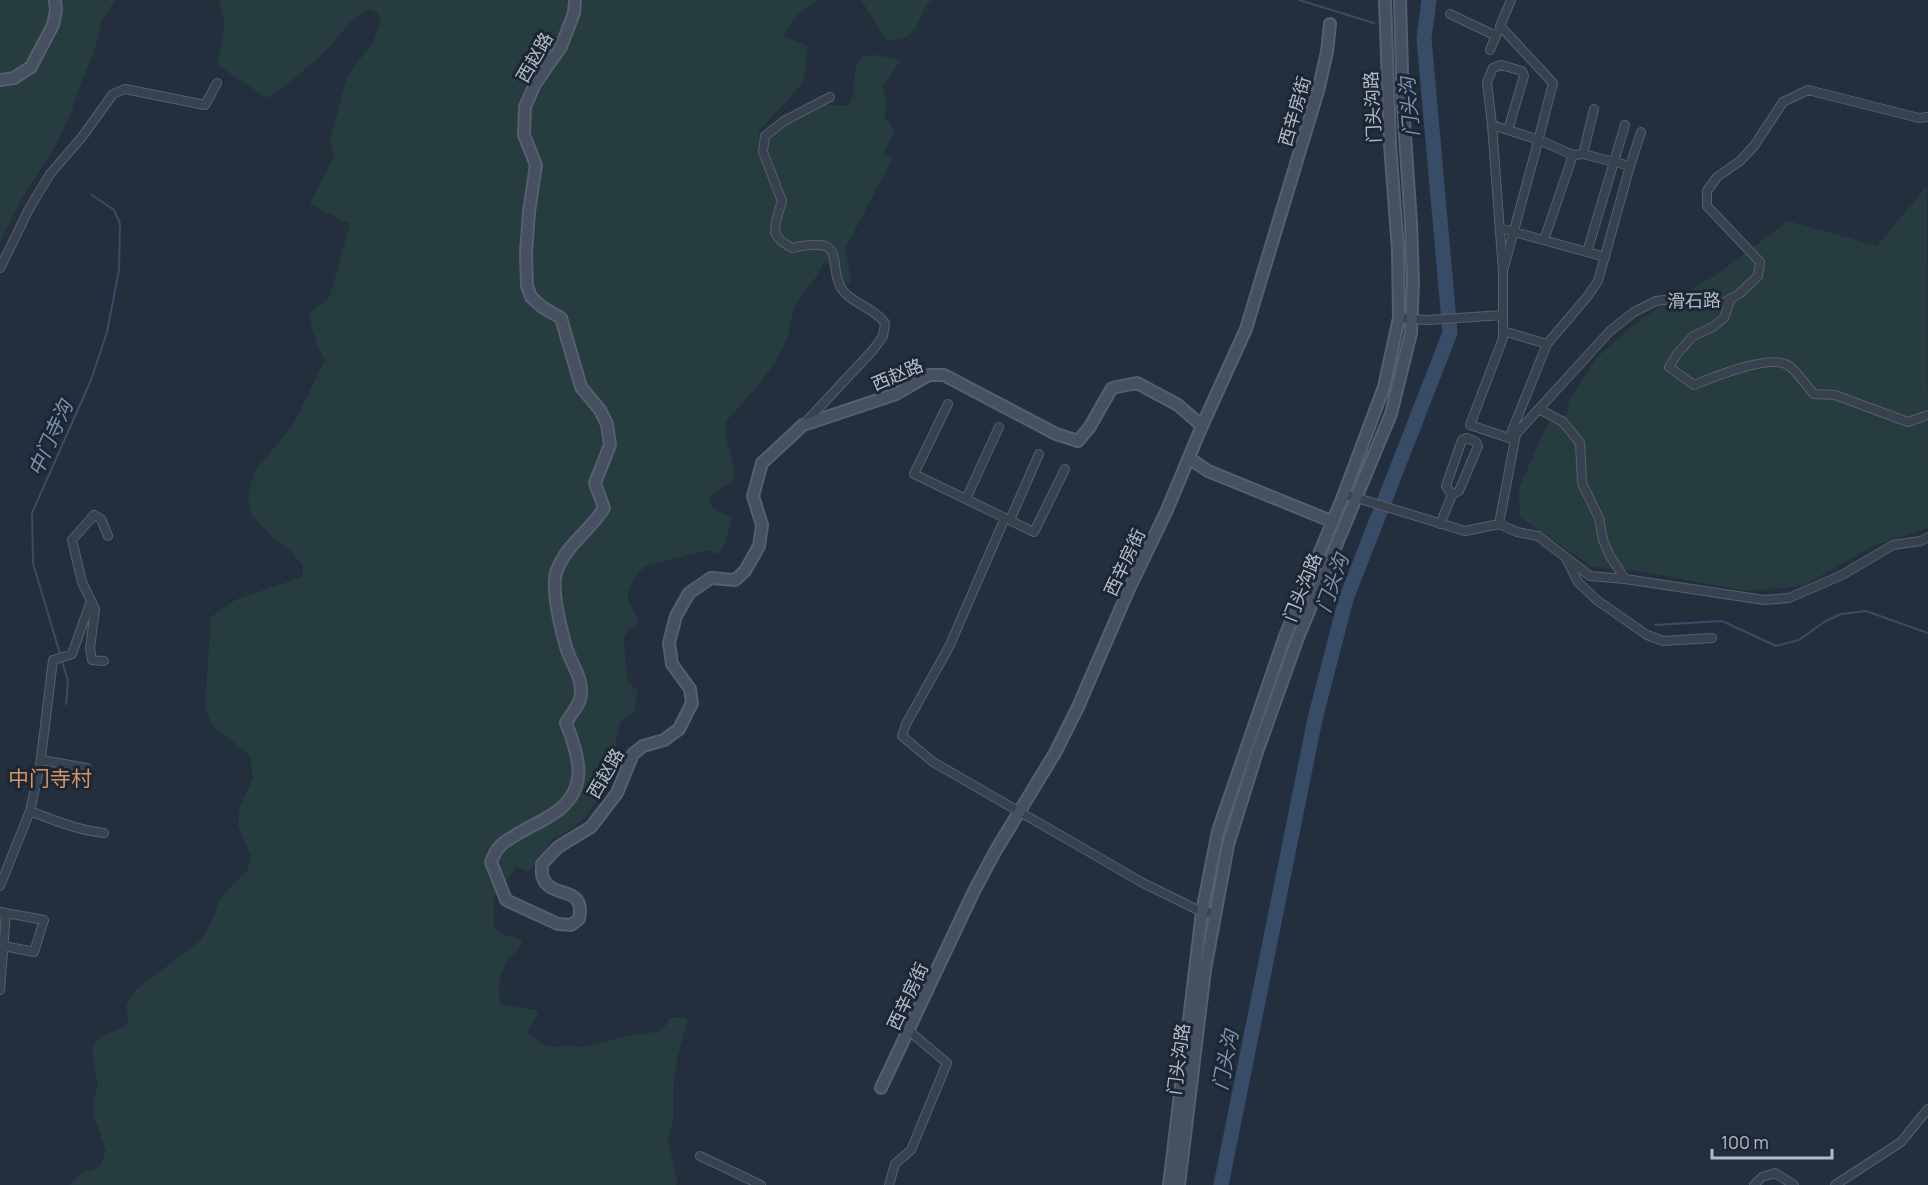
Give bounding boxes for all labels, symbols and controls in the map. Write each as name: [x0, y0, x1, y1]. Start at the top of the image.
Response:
street label: 西赵路: [510, 28, 558, 86]
street label: 门头沟路: [1358, 70, 1386, 144]
street label: 西辛房街: [1273, 73, 1315, 149]
water label: 门头沟: [1393, 74, 1425, 138]
street label: 滑石路: [1667, 288, 1721, 312]
street label: 西赵路: [867, 352, 927, 396]
water label: 中门寺沟: [21, 394, 79, 480]
street label: 西辛房街: [1098, 524, 1150, 600]
water label: 门头沟: [1309, 548, 1355, 616]
street label: 门头沟路: [1277, 549, 1327, 625]
street label: 西赵路: [581, 744, 629, 802]
district label: 中门寺村: [8, 764, 92, 792]
street label: 西辛房街: [881, 958, 933, 1034]
street label: 门头沟路: [1162, 1022, 1194, 1096]
water label: 门头沟: [1206, 1026, 1244, 1092]
scale bar: [1712, 1122, 1832, 1160]
text: 100 m: [1721, 1130, 1769, 1154]

